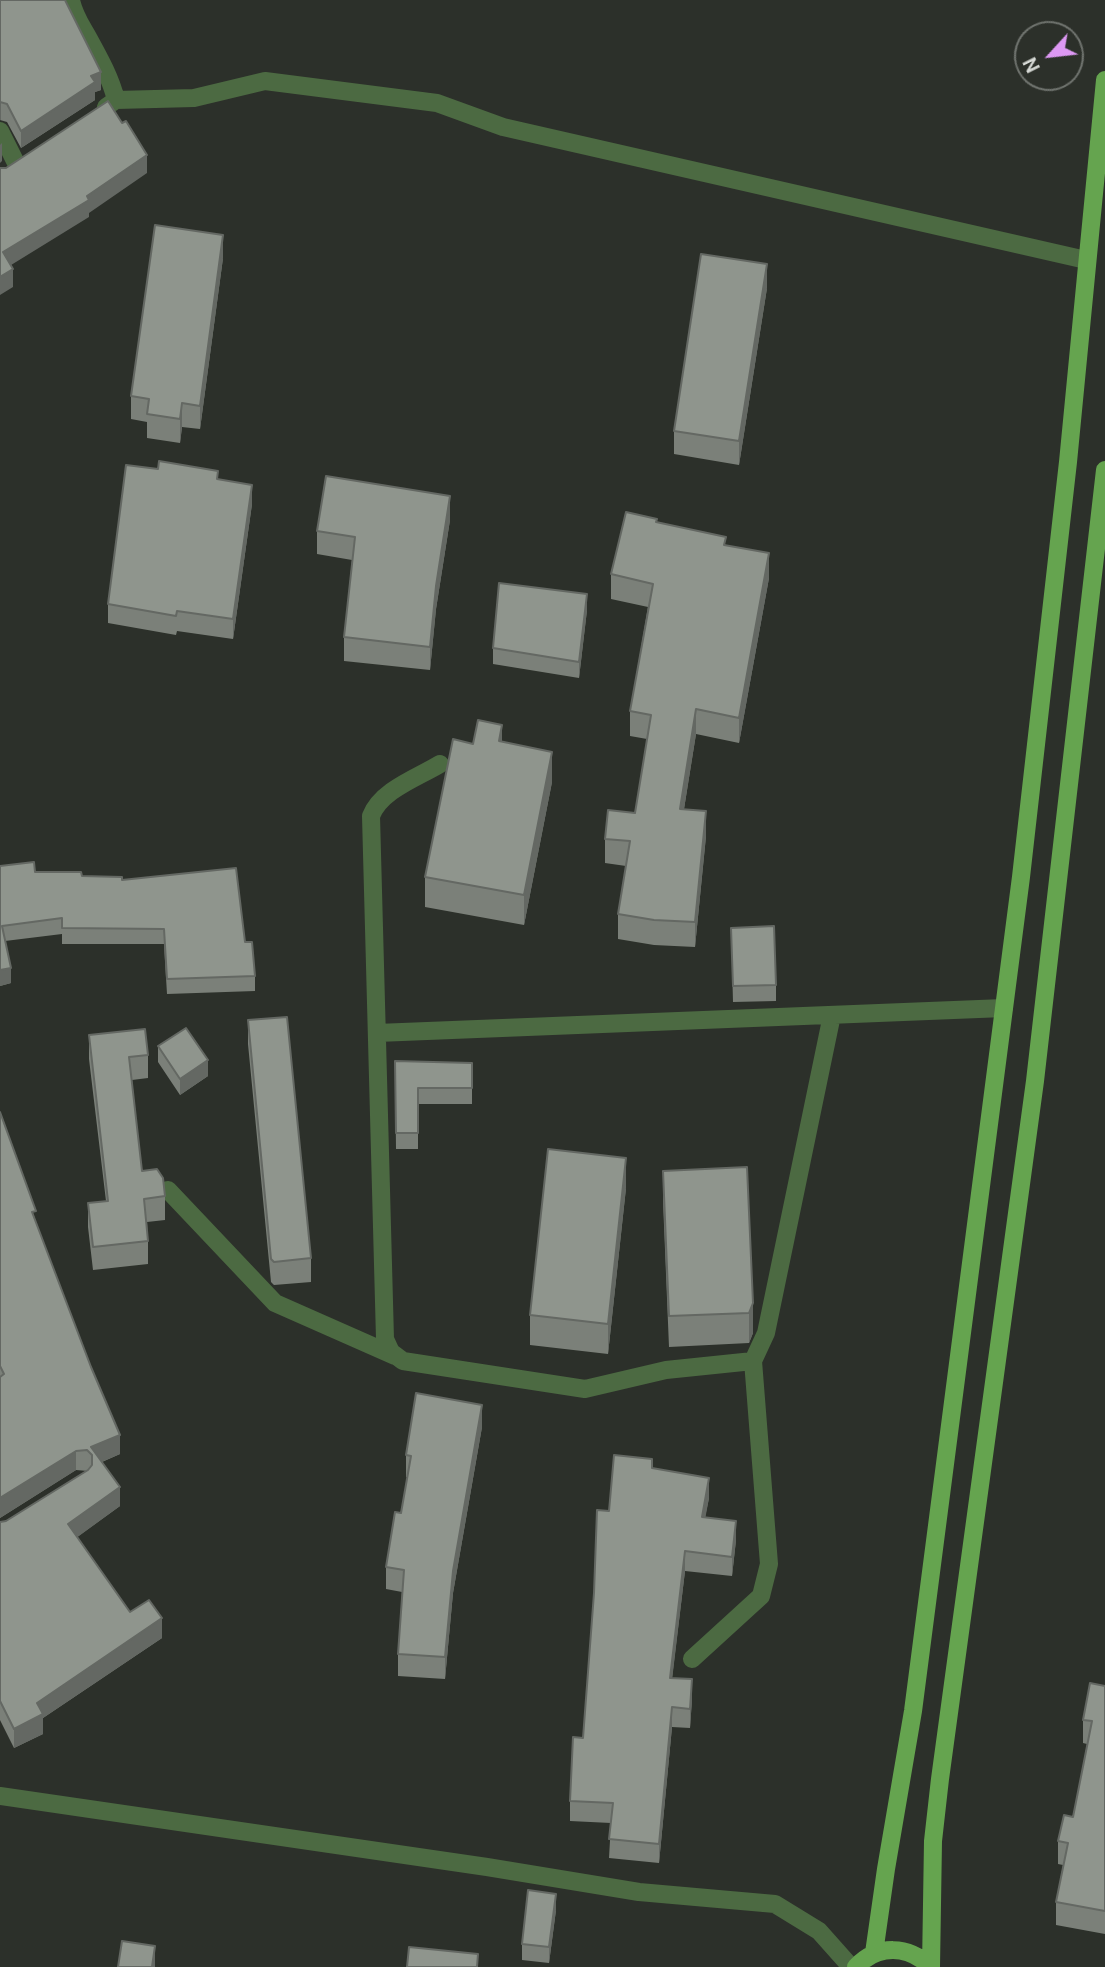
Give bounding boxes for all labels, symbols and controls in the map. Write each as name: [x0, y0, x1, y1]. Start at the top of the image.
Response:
north arrow: [1014, 21, 1084, 91]
text: N: [1017, 53, 1046, 77]

